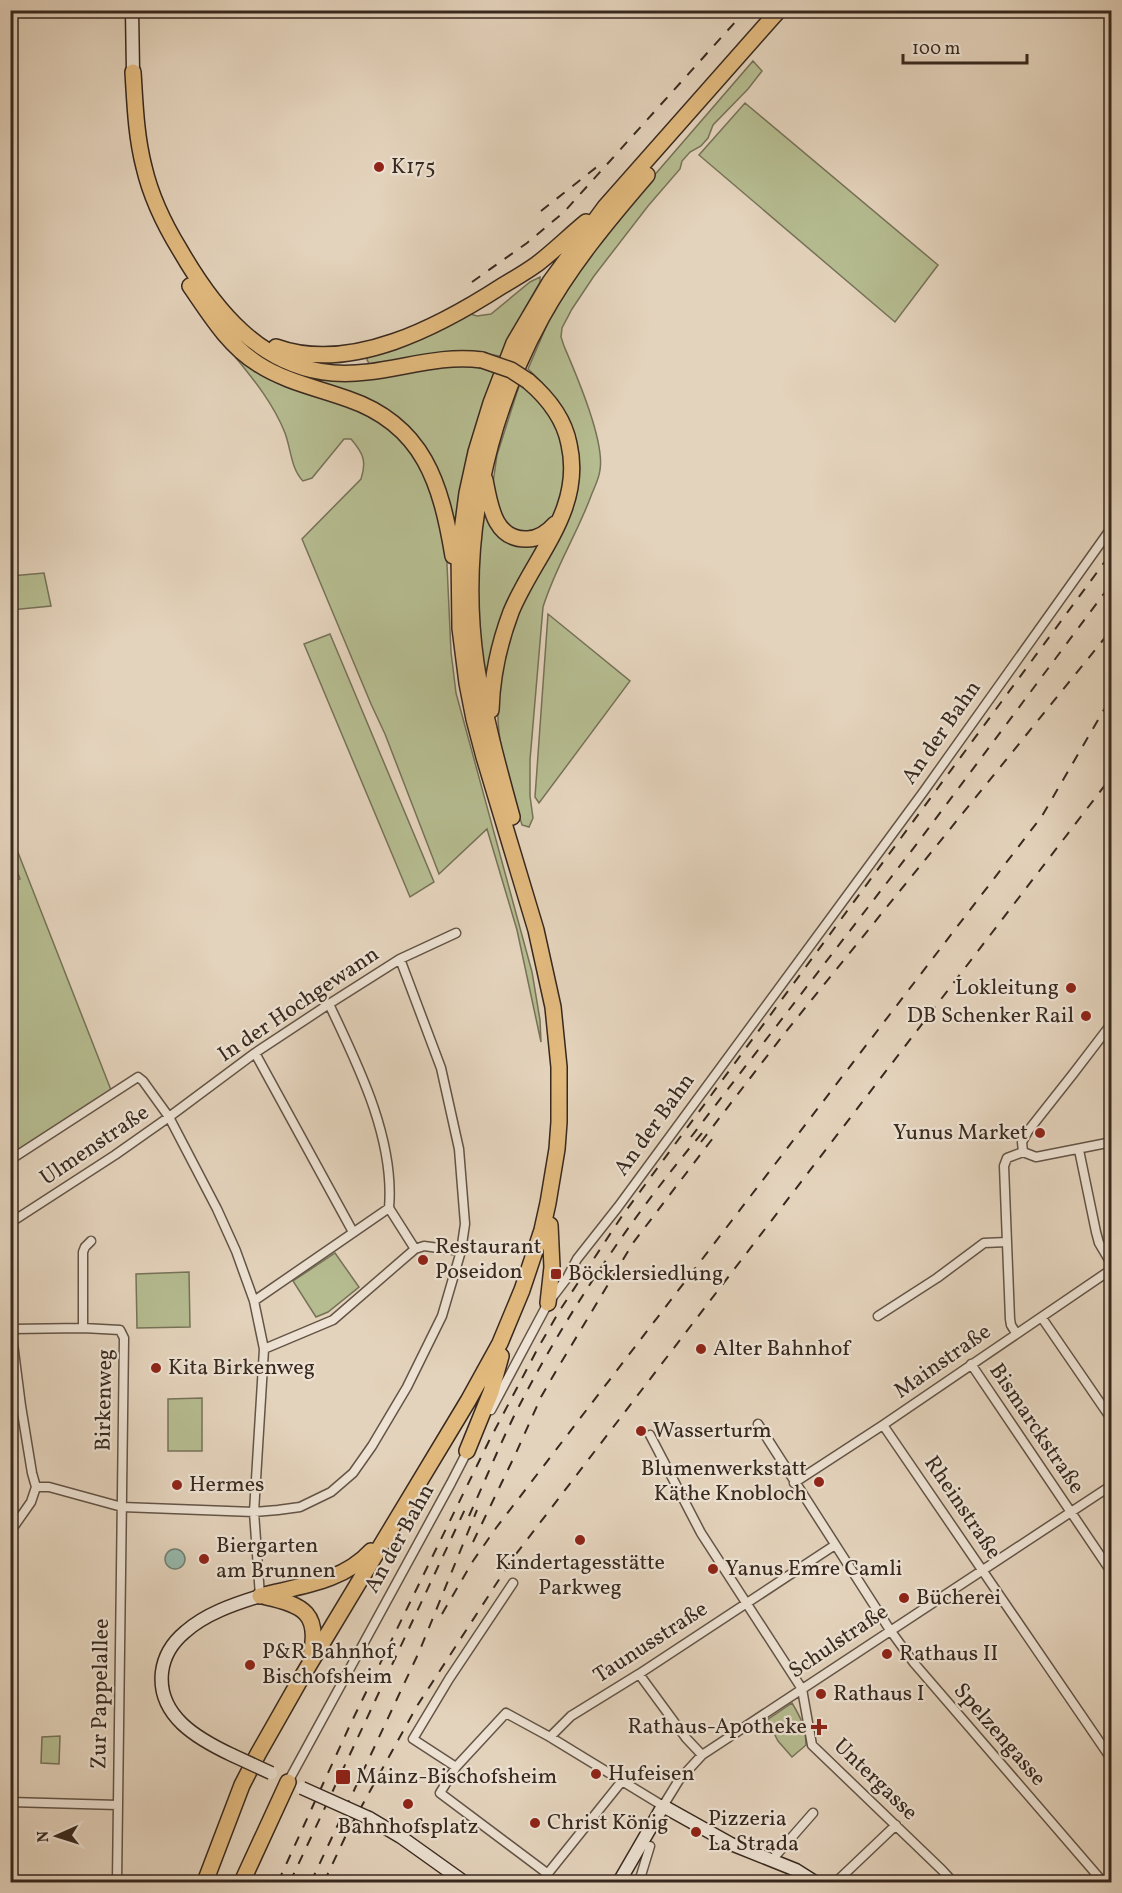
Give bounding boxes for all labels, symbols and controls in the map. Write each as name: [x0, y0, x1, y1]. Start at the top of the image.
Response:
scale bar: [903, 27, 1028, 65]
text: 100 m: [912, 37, 961, 62]
place label: K175: [391, 152, 436, 183]
marker: K175: [372, 160, 386, 174]
street label: An der Bahn: [895, 675, 989, 791]
street label: In der Hochgewann: [212, 940, 386, 1070]
place label: Lokleitung: [955, 973, 1059, 1004]
marker: Lokleitung: [1064, 981, 1078, 995]
place label: DB Schenker Rail: [907, 1001, 1074, 1032]
marker: DB Schenker Rail: [1079, 1009, 1093, 1023]
street label: An der Bahn: [607, 1067, 703, 1183]
street label: Ulmenstraße: [34, 1098, 156, 1194]
place label: Yunus Market: [893, 1118, 1028, 1149]
marker: Yunus Market: [1033, 1126, 1047, 1140]
place label: Restaurant Poseidon: [435, 1232, 542, 1288]
marker: Restaurant Poseidon: [416, 1253, 430, 1267]
place label: Böcklersiedlung: [568, 1259, 723, 1290]
marker: Böcklersiedlung: [549, 1267, 563, 1281]
street label: Mainstraße: [888, 1317, 998, 1407]
place label: Alter Bahnhof: [713, 1334, 852, 1365]
marker: Alter Bahnhof: [694, 1342, 708, 1356]
street label: Birkenweg: [89, 1349, 121, 1451]
place label: Kita Birkenweg: [168, 1353, 315, 1384]
street label: Bismarckstraße: [981, 1358, 1091, 1500]
marker: Kita Birkenweg: [149, 1361, 163, 1375]
place label: Wasserturm: [653, 1416, 772, 1447]
marker: Wasserturm: [634, 1424, 648, 1438]
street label: Rheinstraße: [916, 1450, 1008, 1566]
place label: Blumenwerkstatt Käthe Knobloch: [641, 1454, 807, 1510]
place label: Hermes: [189, 1470, 265, 1501]
marker: Blumenwerkstatt Käthe Knobloch: [812, 1475, 826, 1489]
marker: Hermes: [170, 1478, 184, 1492]
street label: An der Bahn: [357, 1479, 443, 1599]
place label: Biergarten am Brunnen: [216, 1531, 336, 1587]
marker: Kindertagesstätte Parkweg: [573, 1533, 587, 1547]
place label: Kindertagesstätte Parkweg: [495, 1548, 665, 1604]
marker: Biergarten am Brunnen: [197, 1552, 211, 1566]
place label: Yanus Emre Camli: [725, 1554, 902, 1585]
marker: Yanus Emre Camli: [706, 1562, 720, 1576]
place label: Bücherei: [916, 1583, 1001, 1614]
marker: Bücherei: [897, 1591, 911, 1605]
street label: Taunusstraße: [588, 1594, 714, 1692]
street label: Schulstraße: [783, 1597, 895, 1687]
street label: Zur Pappelallee: [84, 1618, 118, 1770]
place label: P&R Bahnhof Bischofsheim: [262, 1637, 396, 1693]
place label: Rathaus II: [899, 1639, 998, 1670]
marker: Rathaus II: [880, 1647, 894, 1661]
marker: P&R Bahnhof Bischofsheim: [243, 1658, 257, 1672]
street label: Spelzengasse: [945, 1677, 1053, 1793]
place label: Rathaus I: [833, 1679, 924, 1710]
marker: Rathaus I: [814, 1687, 828, 1701]
place label: Rathaus-Apotheke: [628, 1712, 807, 1743]
marker: Rathaus-Apotheke: [812, 1720, 826, 1734]
street label: Untergasse: [826, 1732, 924, 1828]
place label: Hufeisen: [608, 1759, 695, 1790]
place label: Mainz-Bischofsheim: [356, 1762, 557, 1793]
marker: Hufeisen: [589, 1767, 603, 1781]
marker: Mainz-Bischofsheim: [334, 1768, 352, 1786]
marker: Bahnhofsplatz: [401, 1797, 415, 1811]
place label: Pizzeria La Strada: [708, 1804, 799, 1860]
north arrow: [27, 1806, 87, 1866]
place label: Christ König: [547, 1808, 669, 1839]
place label: Bahnhofsplatz: [338, 1812, 479, 1843]
marker: Christ König: [528, 1816, 542, 1830]
marker: Pizzeria La Strada: [689, 1825, 703, 1839]
text: N: [33, 1830, 55, 1843]

